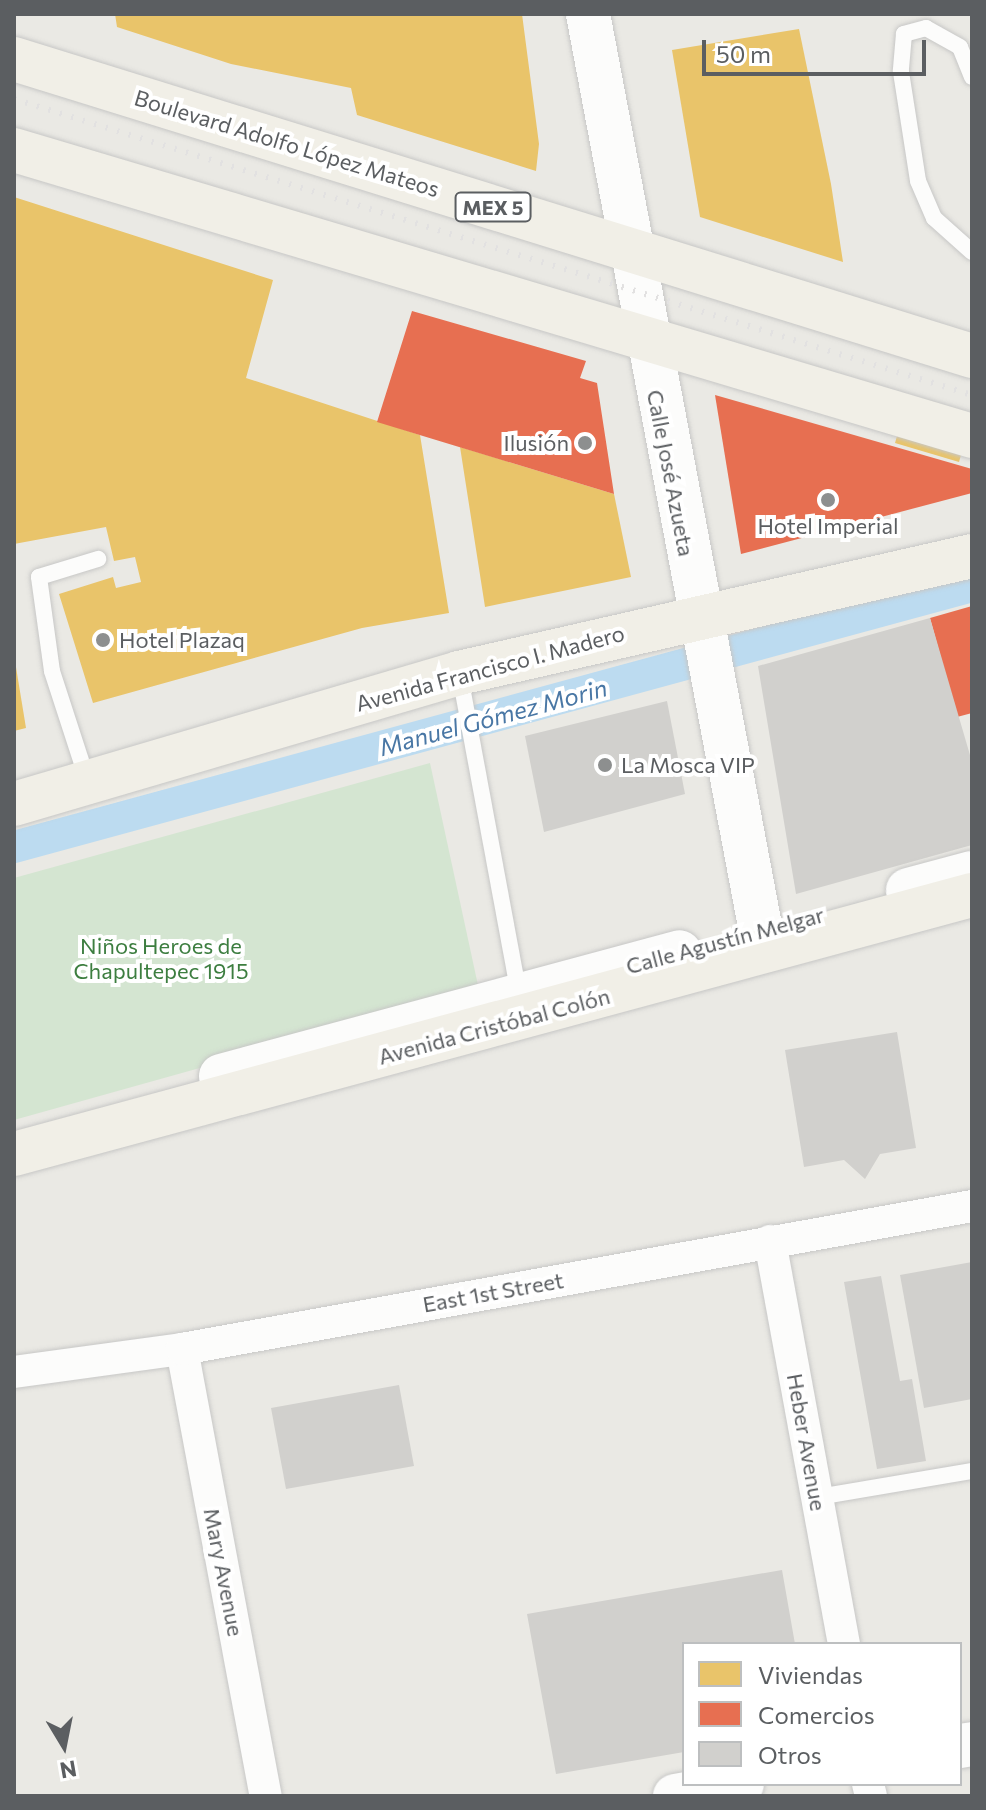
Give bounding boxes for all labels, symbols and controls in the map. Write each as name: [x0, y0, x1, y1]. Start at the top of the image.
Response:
scale bar: [706, 24, 930, 74]
text: 50 m: [716, 39, 771, 68]
street label: Boulevard Adolfo López Mateos: [131, 84, 443, 202]
road number: MEX 5: [453, 191, 533, 223]
street label: Calle José Azueta: [642, 387, 700, 559]
place label: Ilusión: [504, 430, 569, 456]
marker: Ilusión: [576, 434, 594, 452]
marker: Hotel Imperial: [819, 491, 837, 509]
place label: Hotel Imperial: [757, 513, 899, 539]
street label: Avenida Francisco I. Madero: [353, 619, 627, 717]
place label: Hotel Plazaq: [119, 627, 245, 653]
marker: Hotel Plazaq: [94, 631, 112, 649]
water label: Manuel Gómez Morin: [376, 673, 610, 761]
place label: La Mosca VIP: [621, 752, 755, 778]
marker: La Mosca VIP: [596, 756, 614, 774]
street label: Calle Agustín Melgar: [623, 901, 827, 979]
park label: Niños Heroes de Chapultepec 1915: [73, 932, 249, 984]
street label: Avenida Cristóbal Colón: [375, 982, 613, 1070]
street label: East 1st Street: [421, 1267, 565, 1317]
street label: Heber Avenue: [782, 1371, 832, 1513]
street label: Mary Avenue: [199, 1506, 249, 1638]
legend: [682, 1642, 962, 1786]
text: Viviendas: [758, 1660, 863, 1689]
text: Comercios: [758, 1700, 875, 1729]
north arrow: [24, 1706, 104, 1786]
text: Otros: [758, 1740, 822, 1769]
text: N: [58, 1755, 79, 1785]

